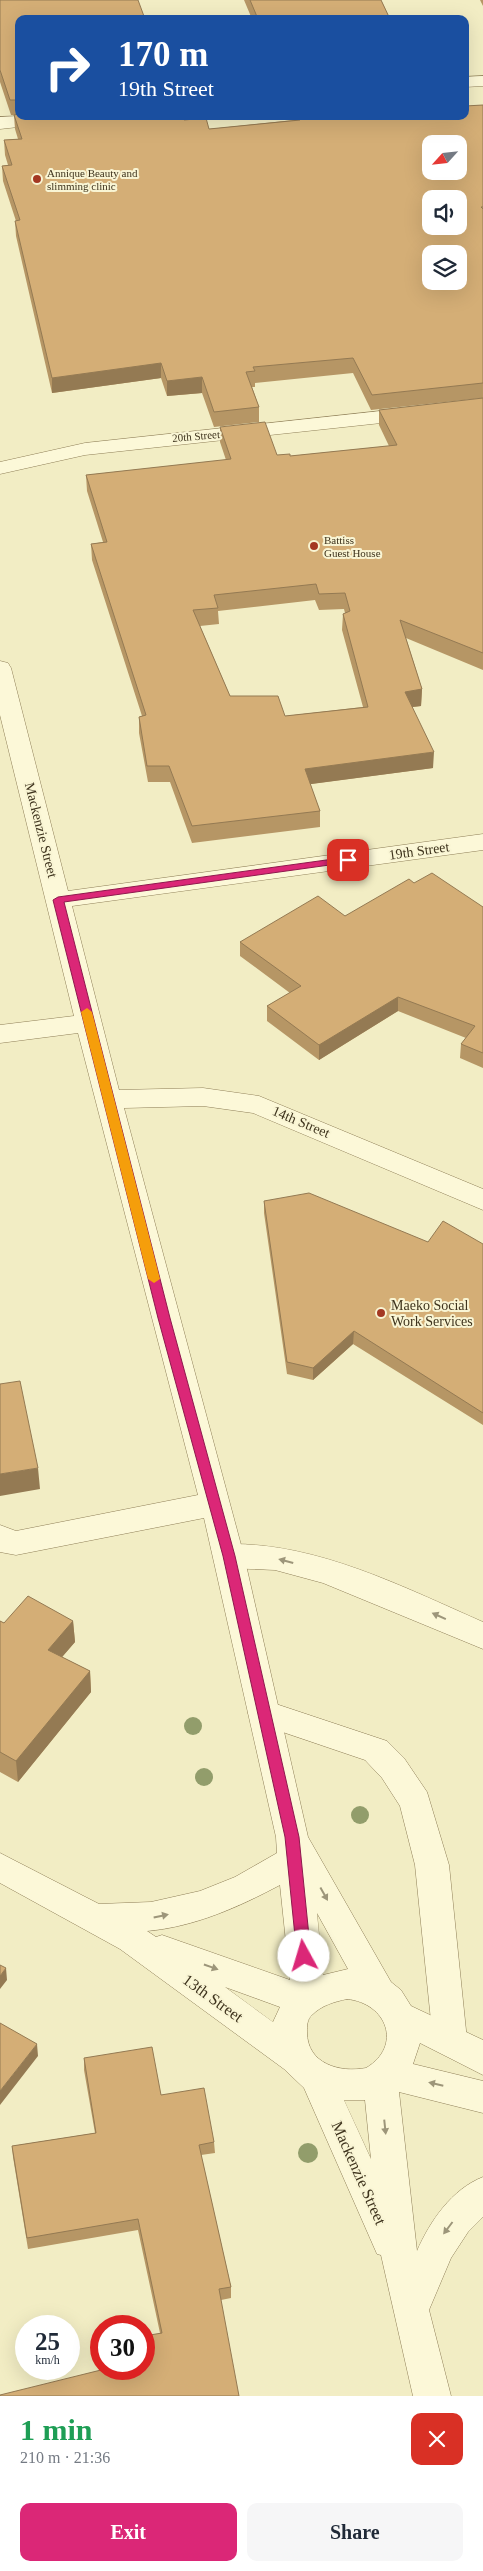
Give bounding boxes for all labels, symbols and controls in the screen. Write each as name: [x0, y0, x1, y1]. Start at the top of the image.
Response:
icon: right: [35, 35, 100, 100]
text: 170 m: [118, 35, 208, 74]
text: 19th Street: [118, 76, 214, 101]
north arrow: [422, 135, 468, 180]
map controls: [422, 135, 467, 290]
place label: Annique Beauty and slimming clinic: [47, 167, 138, 192]
marker: Annique Beauty and slimming clinic: [31, 173, 43, 185]
button: sound: [422, 190, 467, 235]
button: layers: [422, 245, 467, 290]
street label: 20th Street: [172, 428, 220, 444]
place label: Battiss Guest House: [324, 534, 381, 559]
marker: Battiss Guest House: [308, 540, 320, 552]
street label: Mackenzie Street: [22, 781, 60, 879]
pin: [327, 839, 369, 881]
street label: 19th Street: [388, 839, 450, 863]
icon: arrive: [334, 846, 362, 874]
street label: 14th Street: [270, 1103, 332, 1141]
place label: Maeko Social Work Services: [391, 1298, 473, 1329]
marker: Maeko Social Work Services: [375, 1307, 387, 1319]
one-way arrow: [278, 1557, 293, 1565]
one-way arrow: [432, 1612, 446, 1620]
one-way arrow: [320, 1887, 328, 1902]
one-way arrow: [153, 1912, 168, 1920]
position arrow: [277, 1929, 329, 1981]
one-way arrow: [204, 1963, 219, 1971]
street label: 13th Street: [180, 1971, 247, 2026]
one-way arrow: [428, 2080, 443, 2088]
street label: Mackenzie Street: [329, 2119, 390, 2228]
one-way arrow: [381, 2119, 389, 2135]
one-way arrow: [443, 2221, 454, 2234]
speed limit sign: 30: [90, 2315, 155, 2380]
text: 25: [35, 2328, 60, 2355]
text: km/h: [35, 2353, 60, 2367]
text: 1 min: [20, 2413, 93, 2446]
button: close: [411, 2413, 463, 2465]
text: 210 m · 21:36: [20, 2449, 110, 2466]
button: Exit: [20, 2503, 237, 2561]
button: Share: [247, 2503, 463, 2561]

